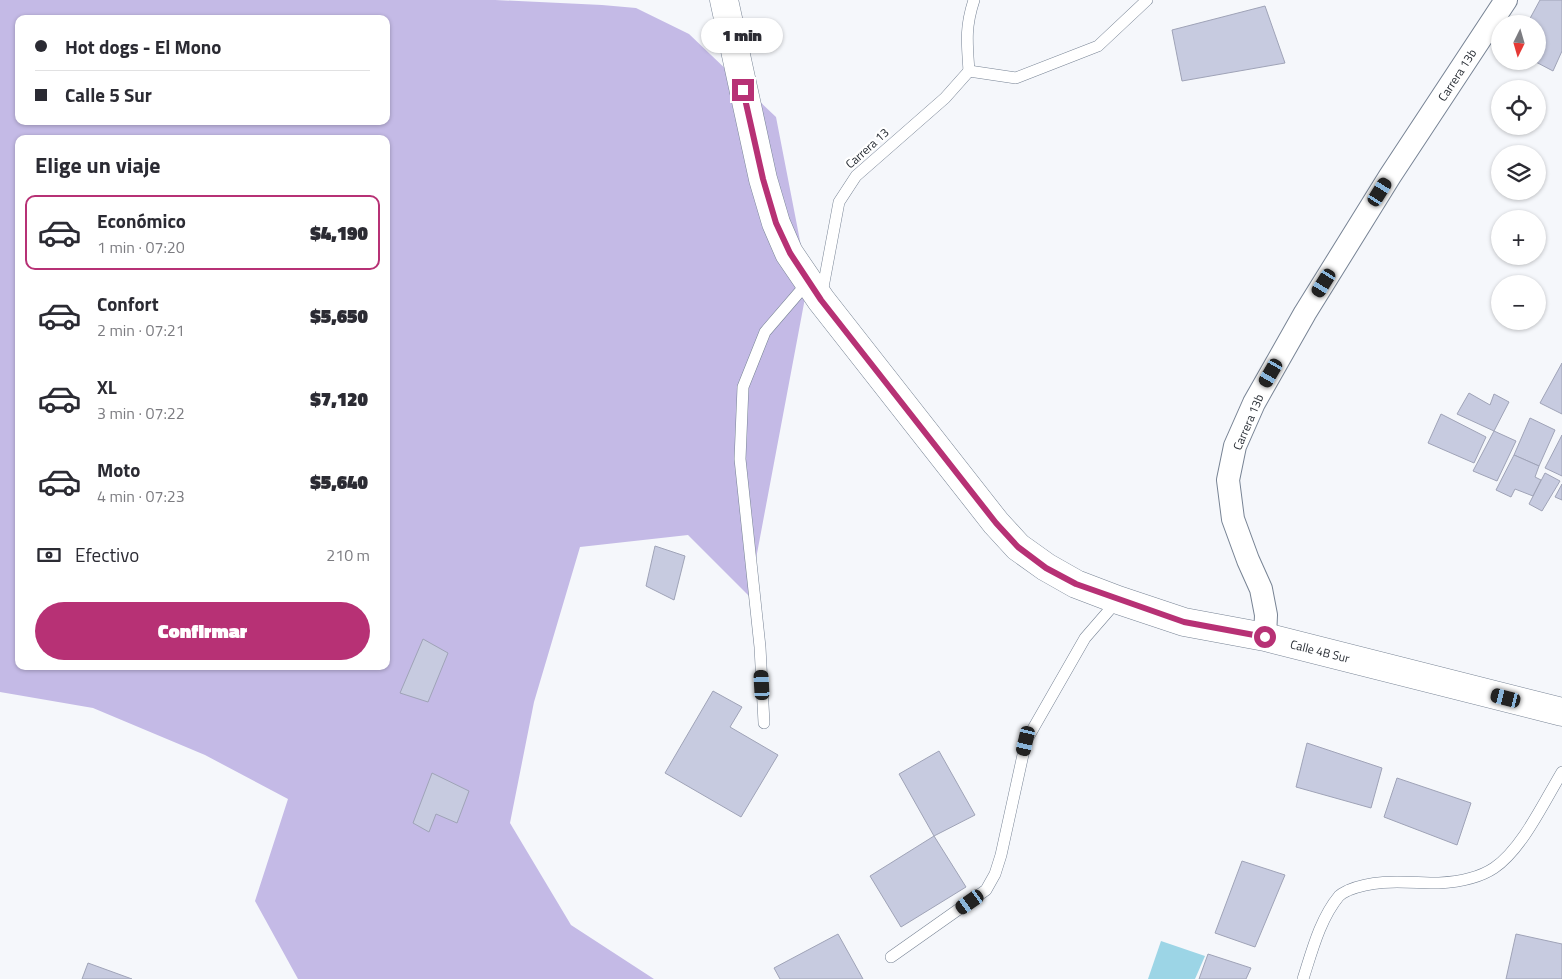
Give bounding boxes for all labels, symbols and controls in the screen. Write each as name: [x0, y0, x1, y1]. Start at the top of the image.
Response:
north arrow: [1491, 15, 1546, 70]
map controls: [1491, 15, 1546, 330]
callout: 1 min: [702, 18, 784, 52]
text: 1 min: [722, 23, 762, 47]
text: Hot dogs - El Mono: [65, 32, 221, 61]
street label: Carrera 13b: [1433, 45, 1481, 105]
route end: [732, 79, 754, 101]
text: Calle 5 Sur: [65, 80, 152, 109]
button: locate: [1491, 80, 1546, 135]
street label: Carrera 13: [841, 123, 893, 173]
button: layers: [1491, 145, 1546, 200]
text: Elige un viaje: [35, 148, 161, 182]
car: [1365, 175, 1394, 209]
text: Económico: [97, 206, 186, 235]
icon: car: [37, 210, 82, 255]
button: +: [1491, 210, 1546, 265]
text: $4,190: [310, 218, 368, 247]
text: 1 min · 07:20: [97, 235, 185, 259]
car: [1309, 266, 1338, 300]
button: −: [1491, 275, 1546, 330]
text: Confort: [97, 289, 159, 318]
icon: car: [37, 293, 82, 338]
text: $5,650: [310, 301, 368, 330]
text: 2 min · 07:21: [97, 318, 185, 342]
car: [1257, 356, 1284, 390]
text: XL: [97, 372, 117, 401]
icon: car: [37, 376, 82, 421]
text: $7,120: [310, 384, 368, 413]
street label: Carrera 13b: [1228, 391, 1268, 453]
text: 3 min · 07:22: [97, 401, 185, 425]
text: Moto: [97, 455, 140, 484]
icon: car: [37, 459, 82, 504]
text: $5,640: [310, 467, 368, 496]
text: 4 min · 07:23: [97, 484, 185, 508]
text: Efectivo: [75, 540, 139, 569]
icon: cash: [35, 541, 63, 569]
text: 210 m: [326, 543, 370, 567]
button: Confirmar: [35, 602, 370, 660]
route start: [1254, 626, 1276, 648]
street label: Calle 4B Sur: [1288, 634, 1352, 668]
car: [753, 670, 770, 700]
car: [1489, 687, 1522, 709]
car: [1015, 725, 1036, 757]
car: [953, 887, 986, 917]

